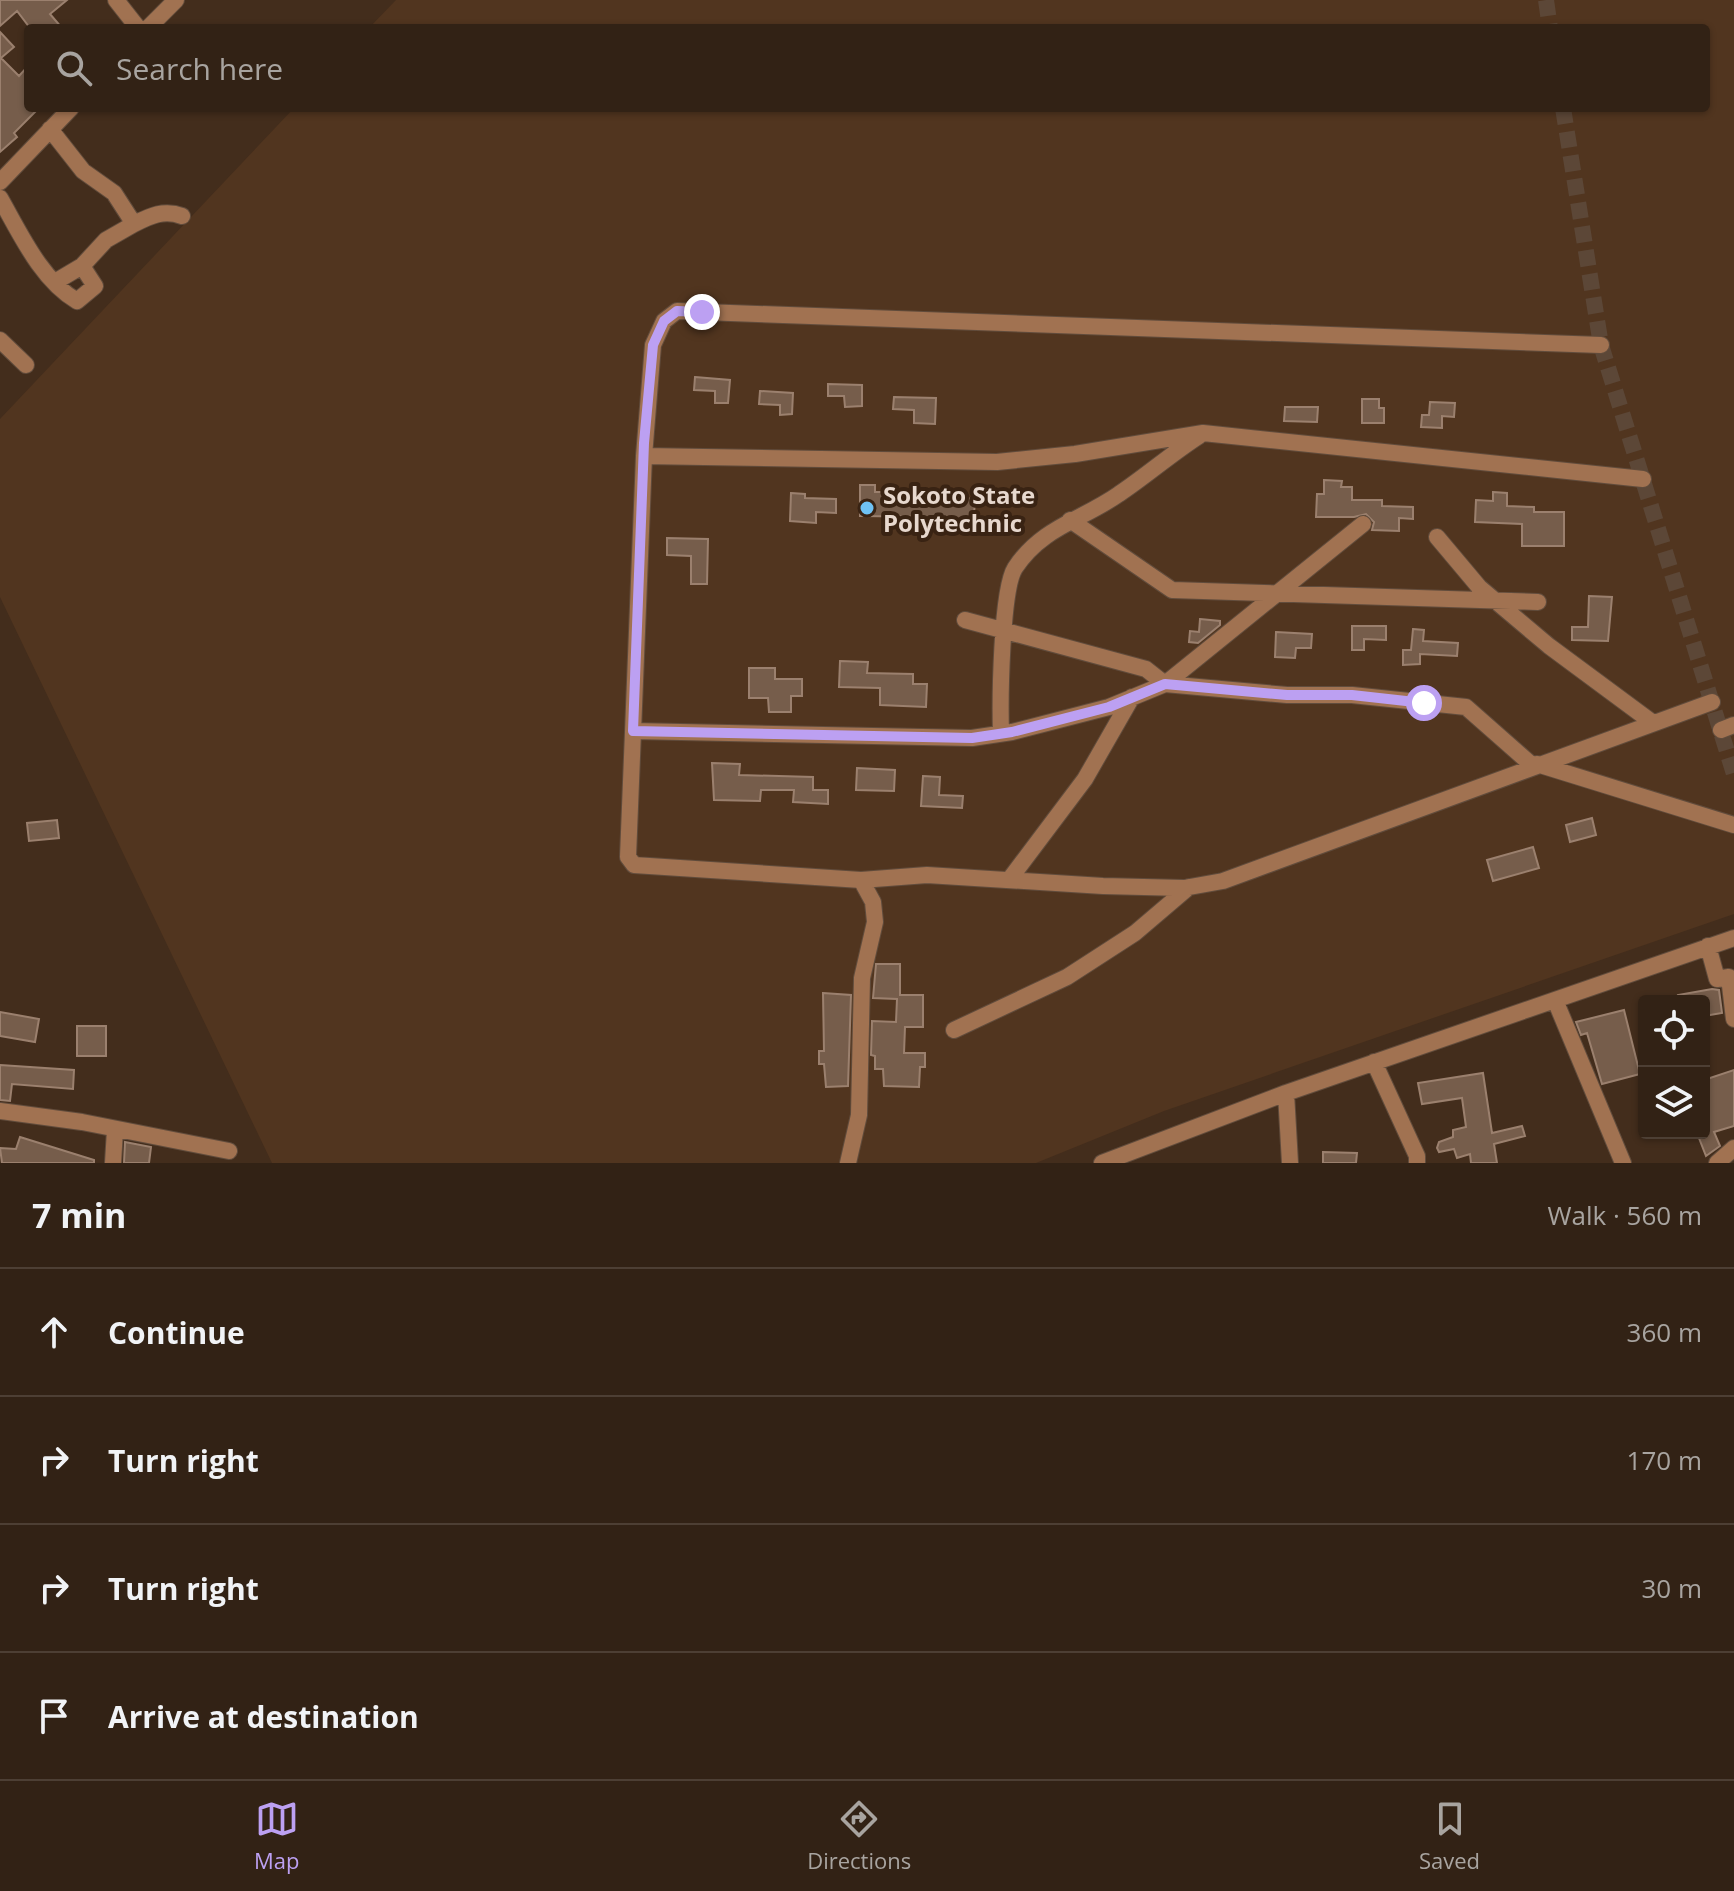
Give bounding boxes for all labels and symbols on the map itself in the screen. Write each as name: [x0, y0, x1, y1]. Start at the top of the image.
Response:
route end: [684, 294, 720, 330]
place label: Sokoto State Polytechnic: [883, 478, 1035, 539]
marker: Sokoto State Polytechnic: [858, 499, 876, 517]
route start: [1406, 685, 1442, 721]

